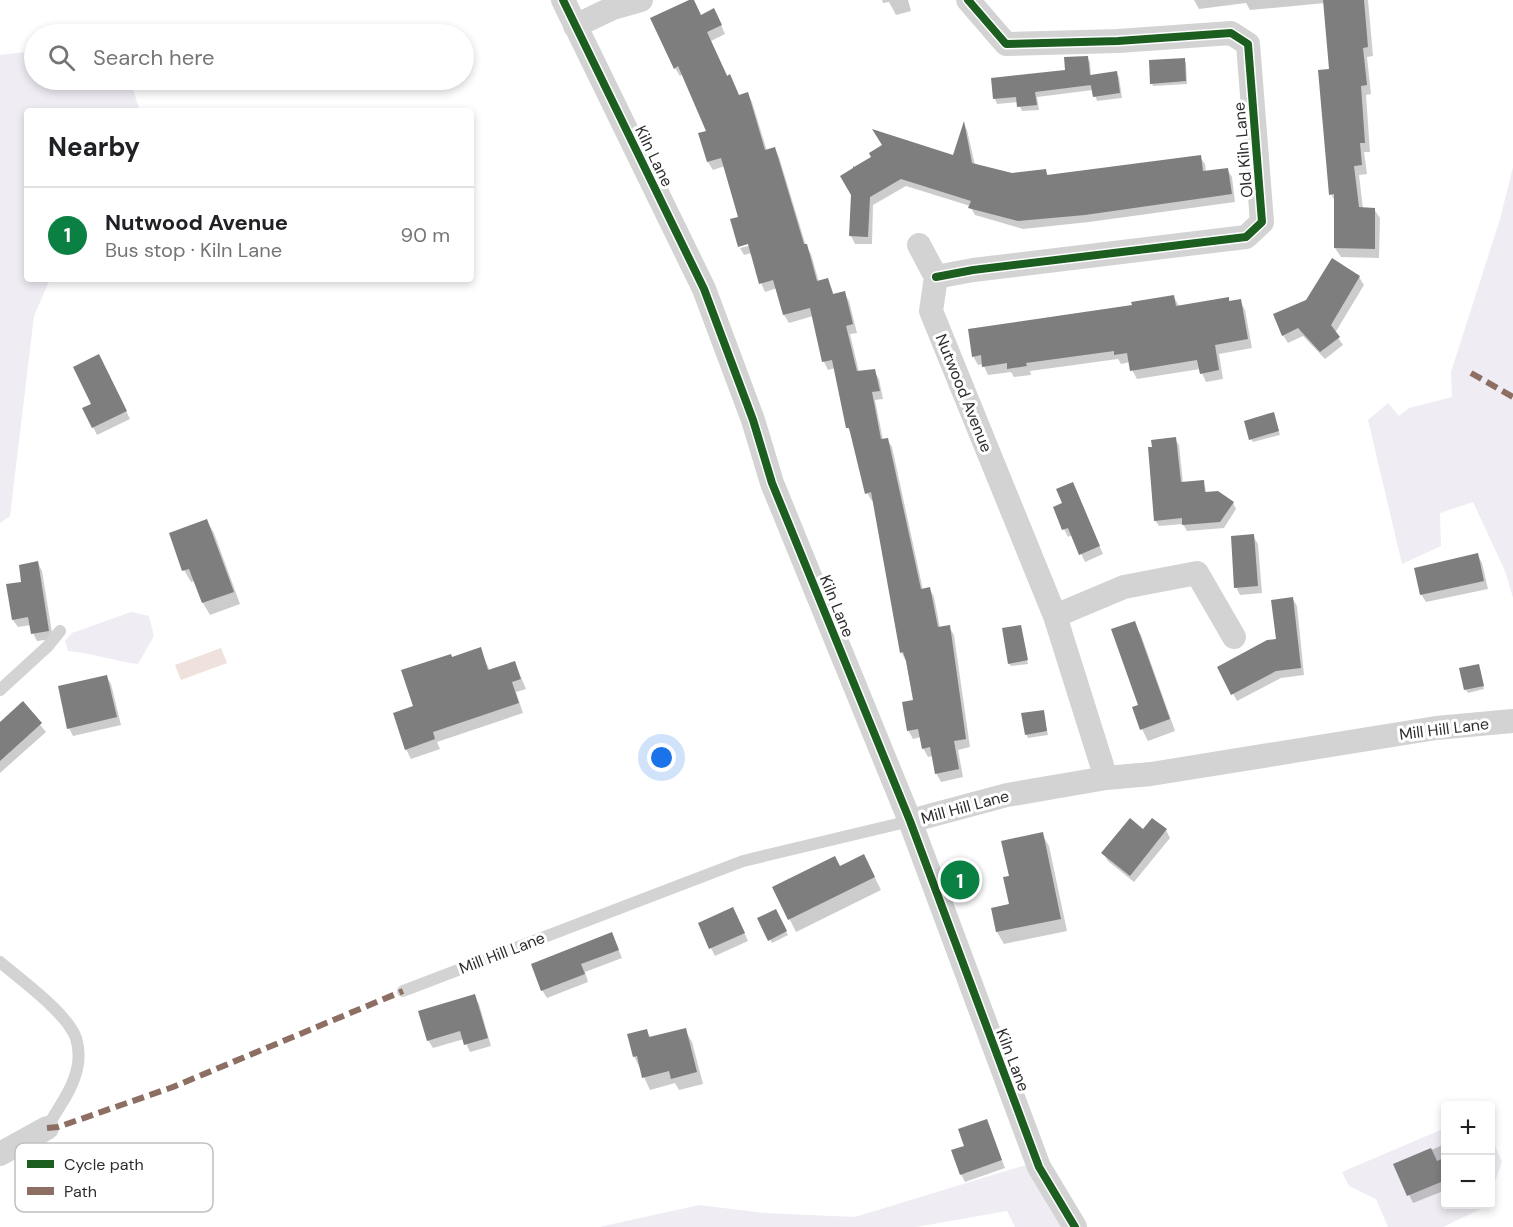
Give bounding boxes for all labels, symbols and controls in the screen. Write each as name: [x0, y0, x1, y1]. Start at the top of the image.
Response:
search box: [24, 24, 474, 90]
icon: search: [45, 41, 78, 74]
text: Search here: [93, 43, 214, 72]
street label: Old Kiln Lane: [1228, 101, 1258, 199]
street label: Kiln Lane: [630, 122, 678, 190]
text: Nearby: [48, 130, 140, 164]
text: Nutwood Avenue: [105, 208, 288, 237]
text: 1: [64, 222, 71, 248]
text: 90 m: [401, 222, 450, 248]
text: Bus stop · Kiln Lane: [105, 237, 282, 263]
street label: Nutwood Avenue: [931, 331, 997, 455]
street label: Kiln Lane: [815, 572, 859, 640]
street label: Mill Hill Lane: [1398, 713, 1490, 745]
your location: [647, 743, 676, 772]
street label: Mill Hill Lane: [919, 785, 1011, 829]
pin: 1: [940, 858, 980, 902]
street label: Mill Hill Lane: [456, 927, 548, 979]
street label: Kiln Lane: [991, 1026, 1035, 1094]
map controls: [1441, 1101, 1495, 1209]
button: +: [1441, 1101, 1495, 1155]
legend: [15, 1143, 213, 1212]
text: Cycle path: [64, 1154, 144, 1175]
button: −: [1441, 1155, 1495, 1209]
text: Path: [64, 1181, 97, 1202]

